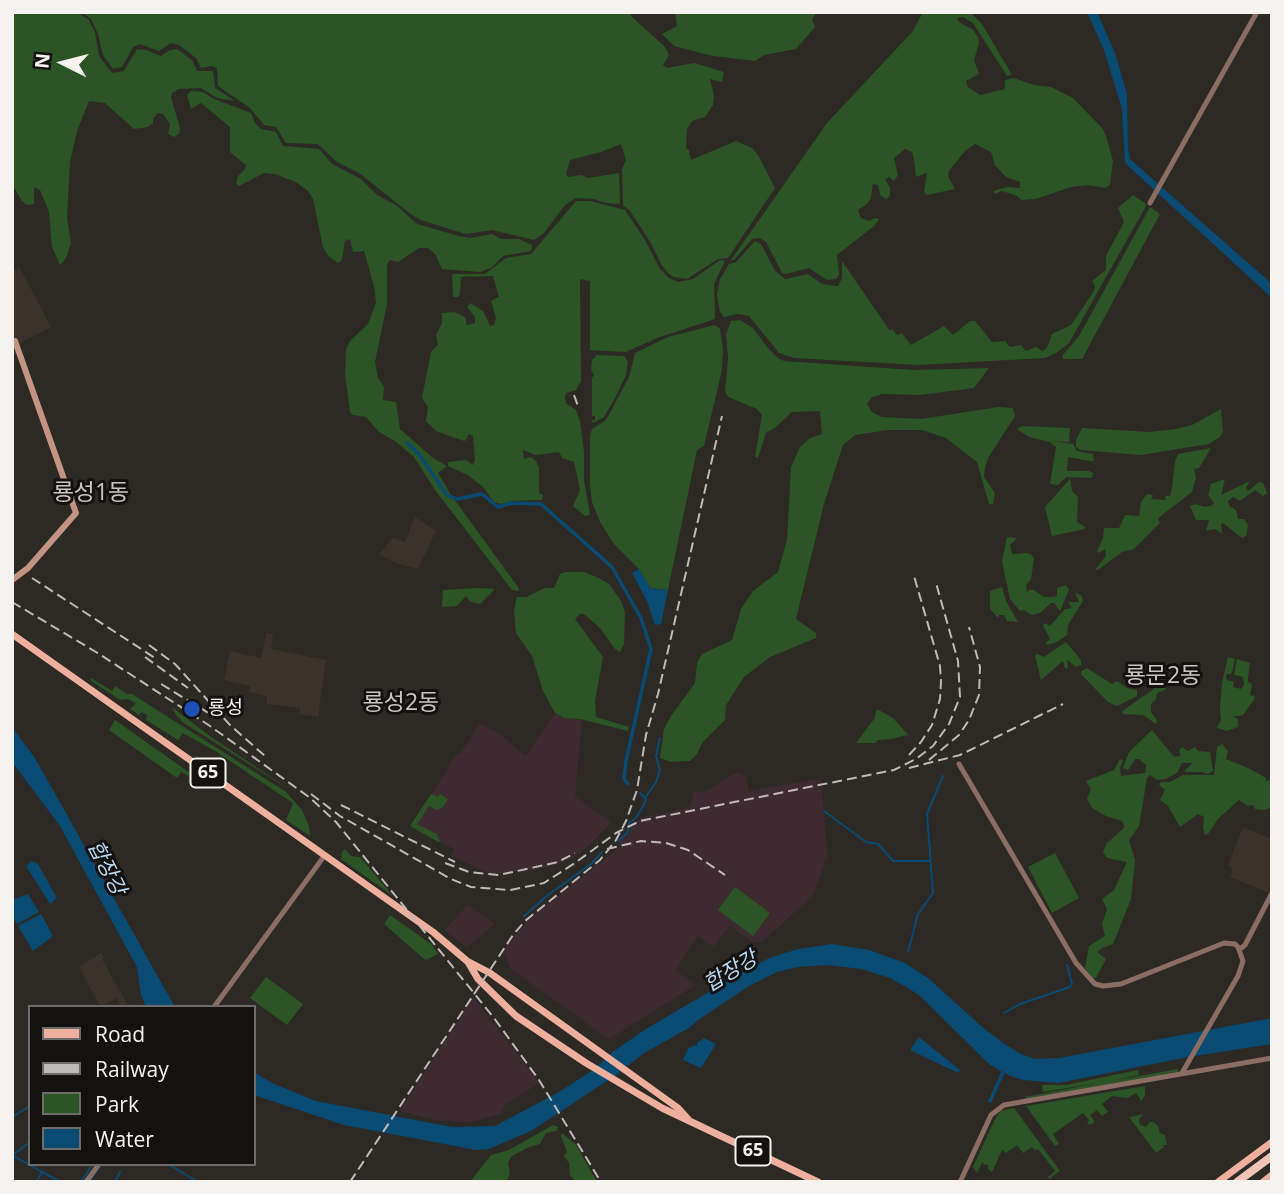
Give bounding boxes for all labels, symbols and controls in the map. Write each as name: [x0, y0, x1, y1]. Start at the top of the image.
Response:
north arrow: [28, 28, 98, 98]
text: N: [28, 52, 56, 70]
district label: 룡성1동: [53, 479, 129, 507]
district label: 룡문2동: [1125, 662, 1201, 690]
district label: 룡성2동: [363, 689, 439, 717]
place label: 룡성: [208, 698, 243, 720]
marker: 룡성: [182, 699, 202, 719]
road number: 65: [190, 758, 226, 788]
water label: 합장강: [82, 836, 130, 900]
water label: 합장강: [700, 946, 762, 998]
legend: [28, 1005, 256, 1166]
text: Road: [95, 1020, 145, 1048]
text: Railway: [95, 1055, 169, 1083]
text: Park: [95, 1090, 139, 1118]
text: Water: [95, 1125, 154, 1153]
road number: 65: [736, 1136, 770, 1166]

